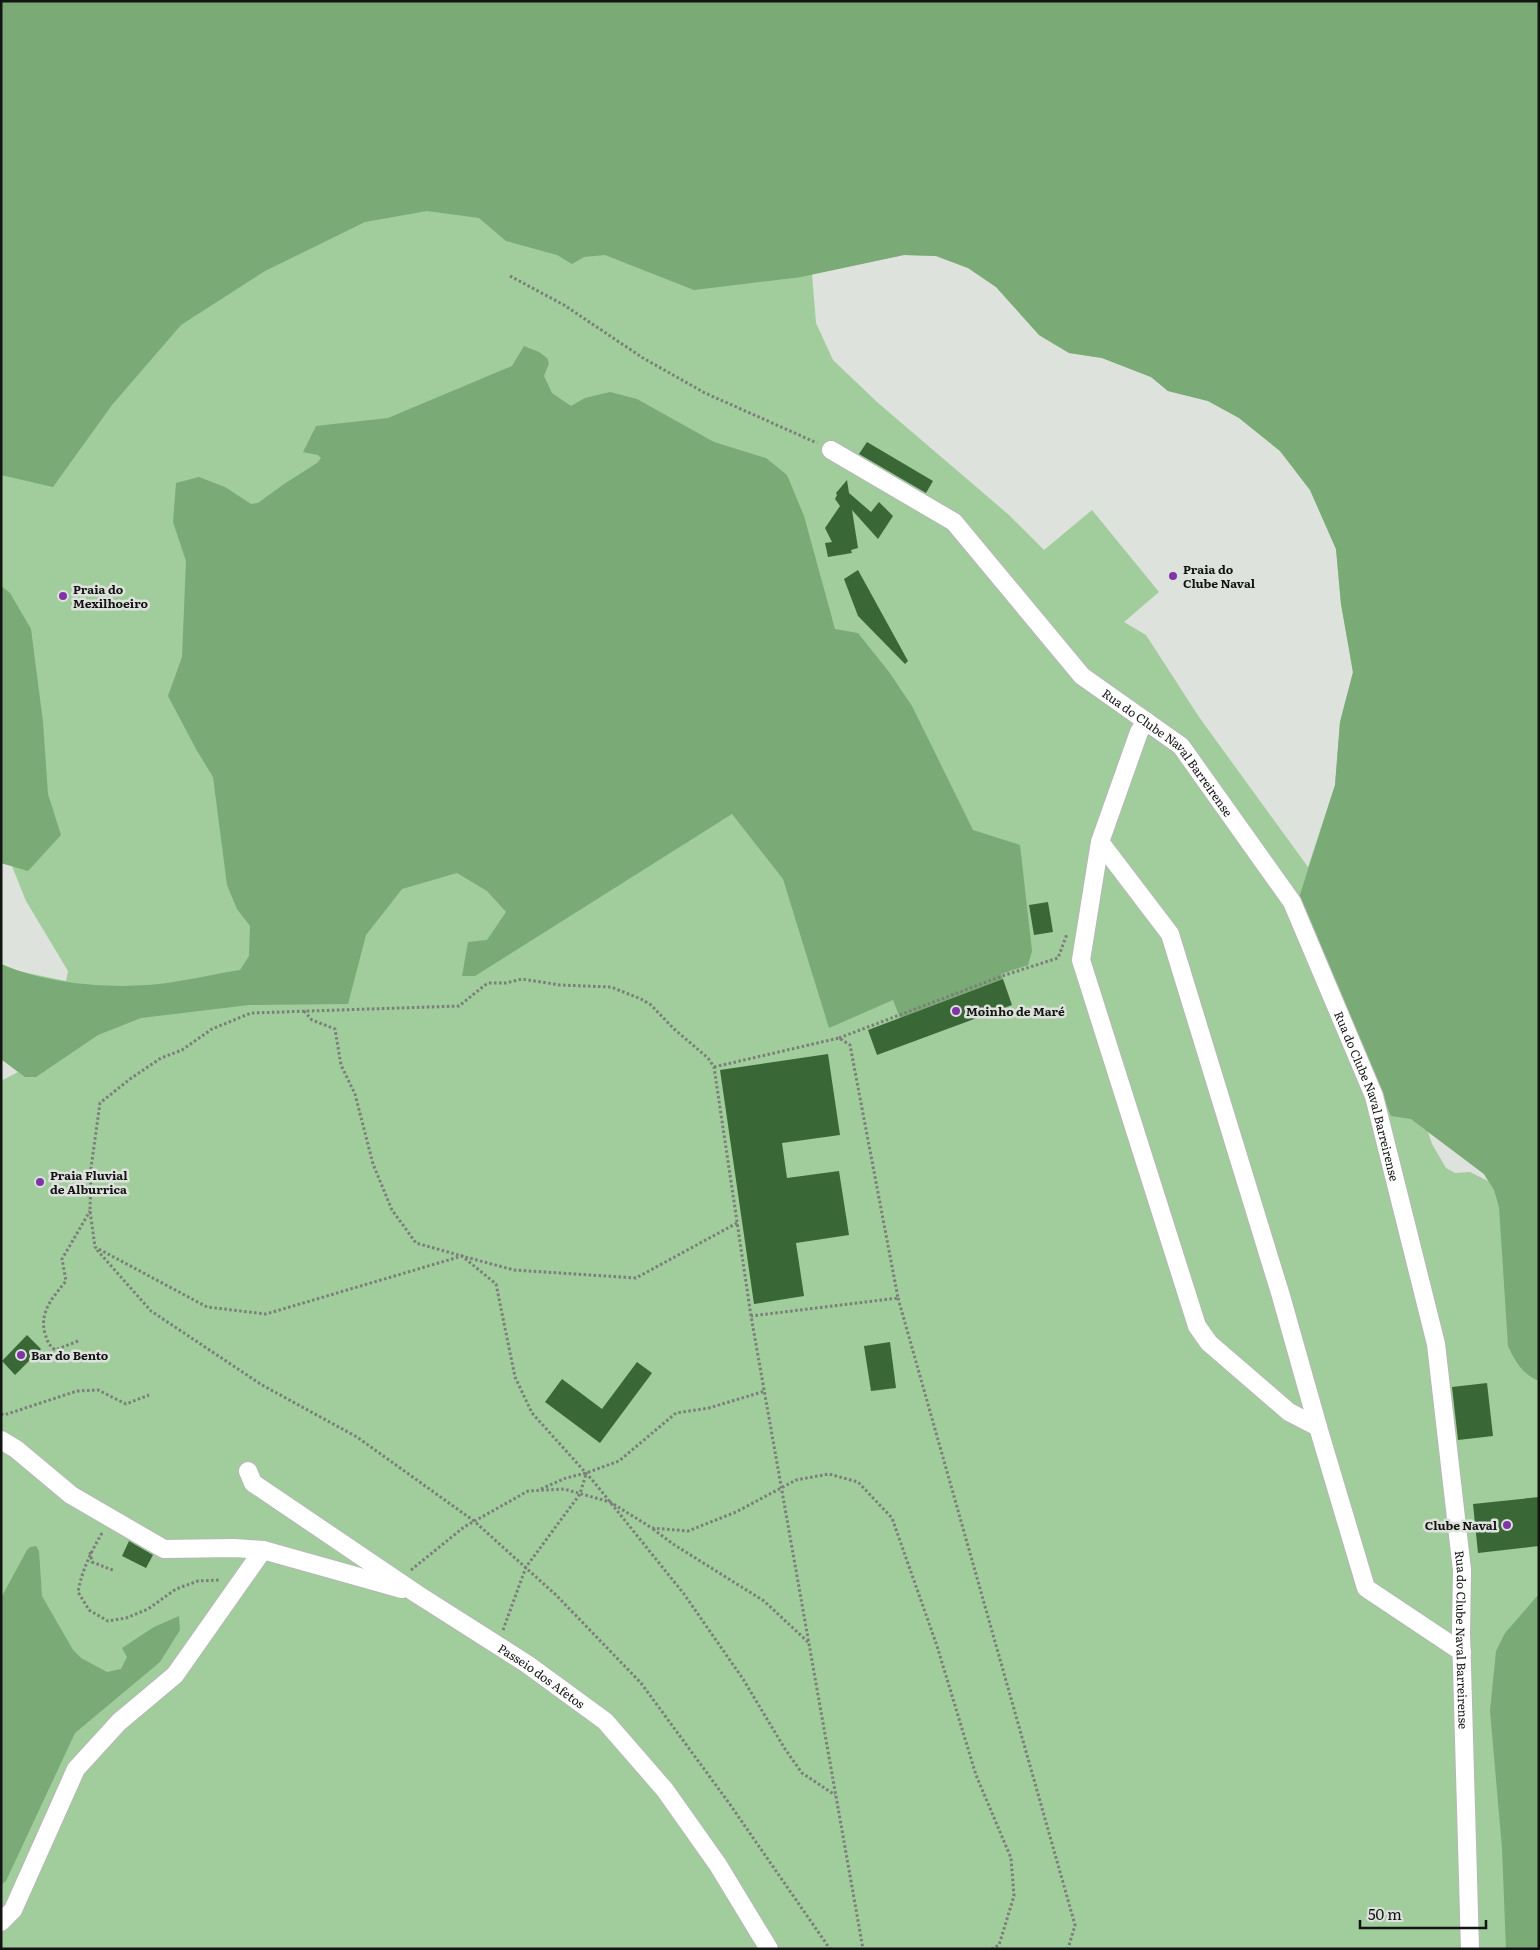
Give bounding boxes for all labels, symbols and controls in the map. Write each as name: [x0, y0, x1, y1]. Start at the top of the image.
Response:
place label: Praia do Clube Naval: [1183, 560, 1256, 592]
marker: Praia do Clube Naval: [1167, 570, 1179, 582]
place label: Praia do Mexilhoeiro: [73, 580, 149, 612]
marker: Praia do Mexilhoeiro: [57, 590, 69, 602]
street label: Rua do Clube Naval Barreirense: [1099, 684, 1237, 820]
place label: Moinho de Maré: [966, 1002, 1065, 1020]
marker: Moinho de Maré: [950, 1005, 962, 1017]
street label: Rua do Clube Naval Barreirense: [1330, 1008, 1404, 1183]
place label: Praia Fluvial de Alburrica: [50, 1166, 128, 1198]
marker: Praia Fluvial de Alburrica: [34, 1176, 46, 1188]
place label: Bar do Bento: [31, 1346, 109, 1364]
marker: Bar do Bento: [15, 1349, 27, 1361]
place label: Clube Naval: [1425, 1516, 1498, 1534]
marker: Clube Naval: [1501, 1519, 1513, 1531]
street label: Rua do Clube Naval Barreirense: [1451, 1549, 1473, 1729]
street label: Passeio dos Afetos: [495, 1639, 589, 1713]
scale bar: [1360, 1898, 1486, 1930]
text: 50 m: [1368, 1902, 1402, 1925]

